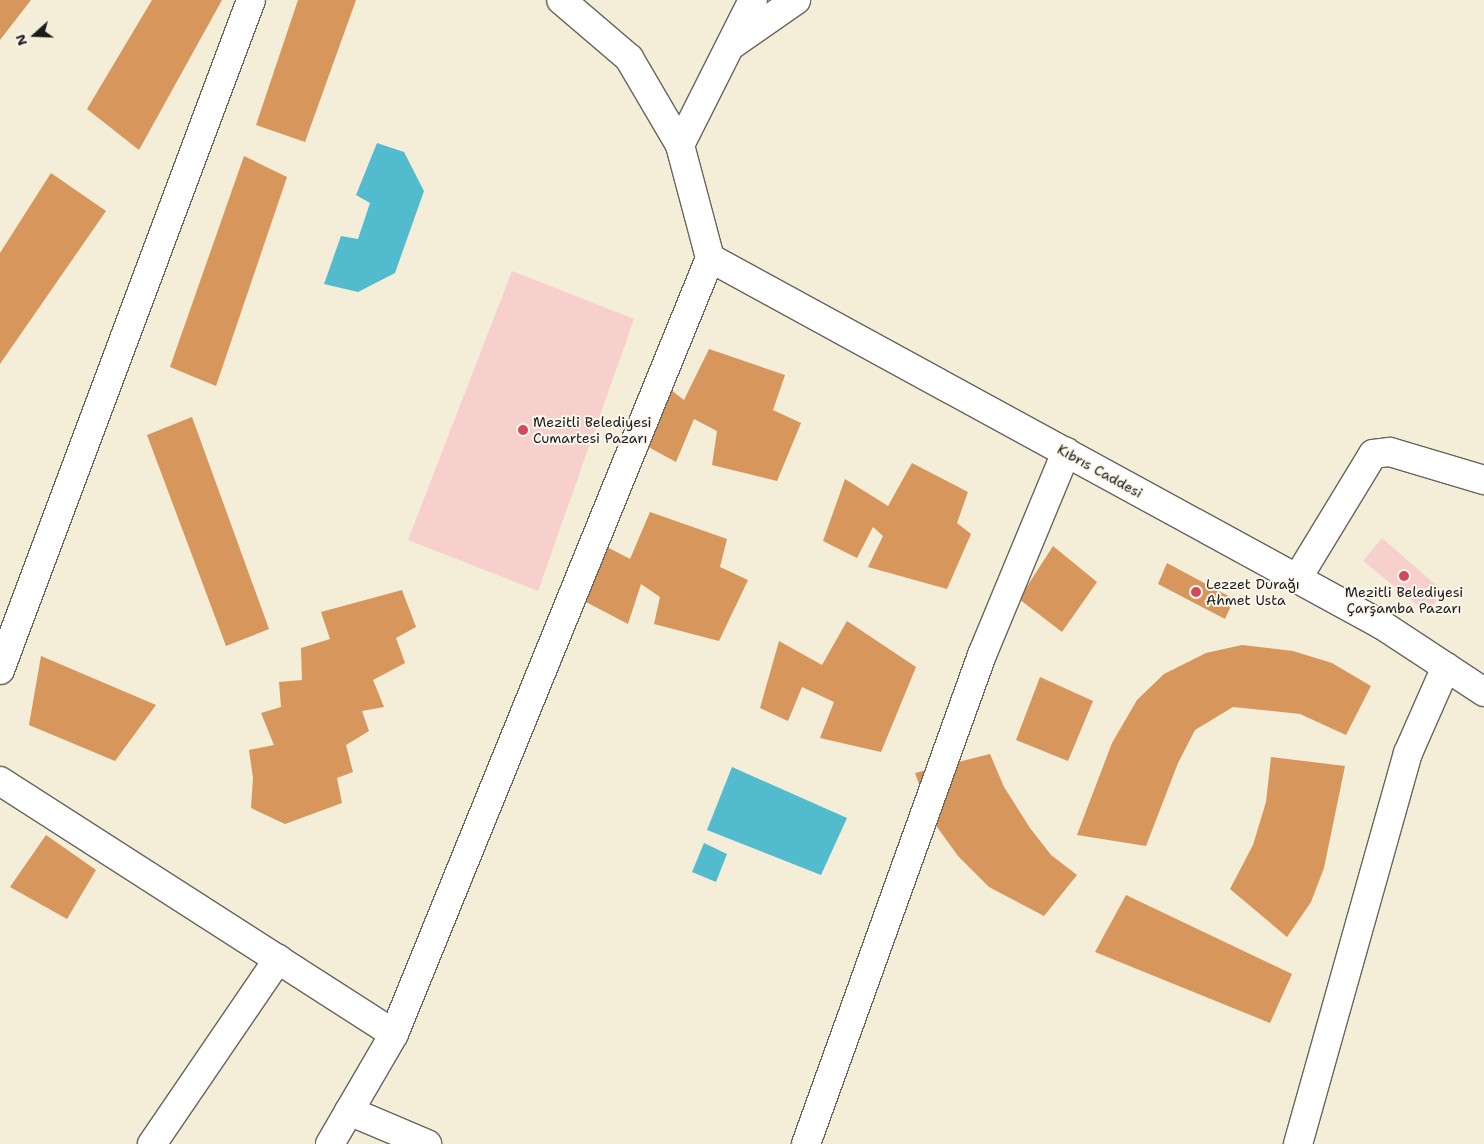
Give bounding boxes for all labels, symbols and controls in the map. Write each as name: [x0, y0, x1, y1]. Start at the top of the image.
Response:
north arrow: [10, 10, 60, 60]
text: N: [11, 32, 31, 48]
place label: Mezitli Belediyesi Cumartesi Pazarı: [533, 414, 651, 447]
marker: Mezitli Belediyesi Cumartesi Pazarı: [517, 424, 529, 436]
street label: Kıbrıs Caddesi: [1054, 441, 1146, 501]
marker: Mezitli Belediyesi Çarşamba Pazarı: [1398, 570, 1410, 582]
place label: Lezzet Durağı Ahmet Usta: [1206, 576, 1300, 608]
place label: Mezitli Belediyesi Çarşamba Pazarı: [1345, 584, 1463, 616]
marker: Lezzet Durağı Ahmet Usta: [1190, 586, 1202, 598]

